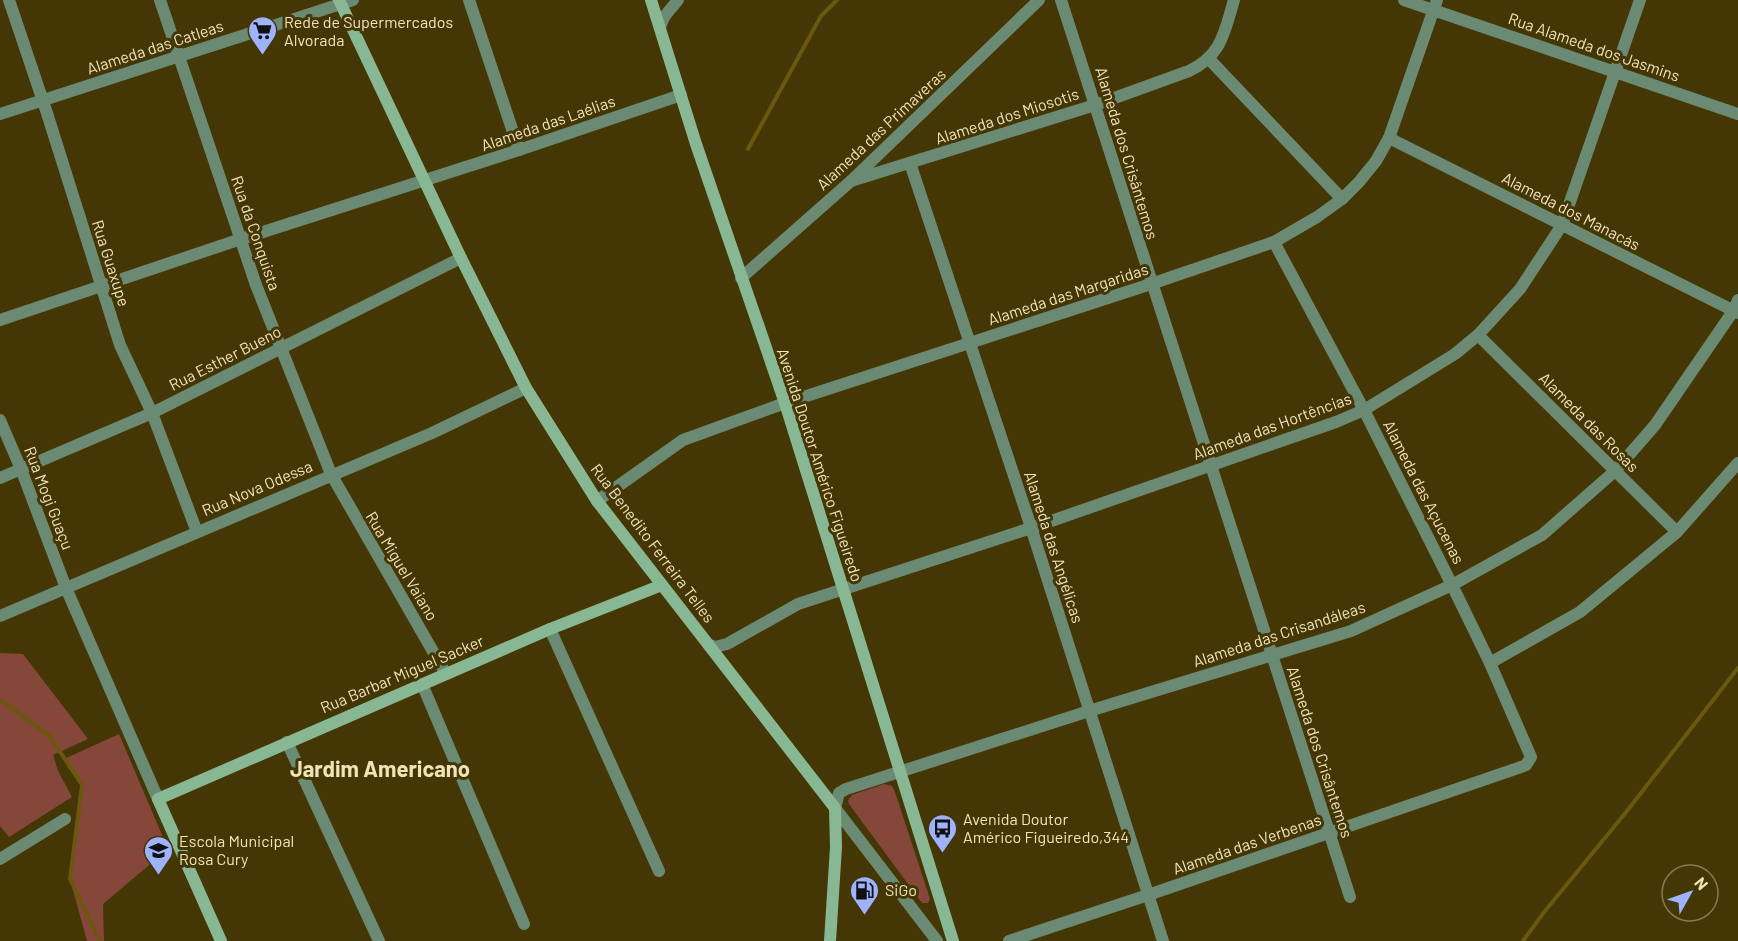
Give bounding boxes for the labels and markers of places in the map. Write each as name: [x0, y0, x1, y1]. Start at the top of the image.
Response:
place label: Rede de Supermercados Alvorada: [284, 12, 453, 49]
supermarket icon: Rede de Supermercados Alvorada: [247, 15, 279, 57]
place label: Avenida Doutor Américo Figueiredo,344: [963, 809, 1129, 846]
bus stop icon: Avenida Doutor Américo Figueiredo,344: [926, 812, 958, 854]
place label: Escola Municipal Rosa Cury: [179, 831, 294, 868]
school or university icon: Escola Municipal Rosa Cury: [142, 834, 174, 876]
fuel station icon: SiGo: [848, 874, 880, 916]
place label: SiGo: [885, 880, 917, 899]

